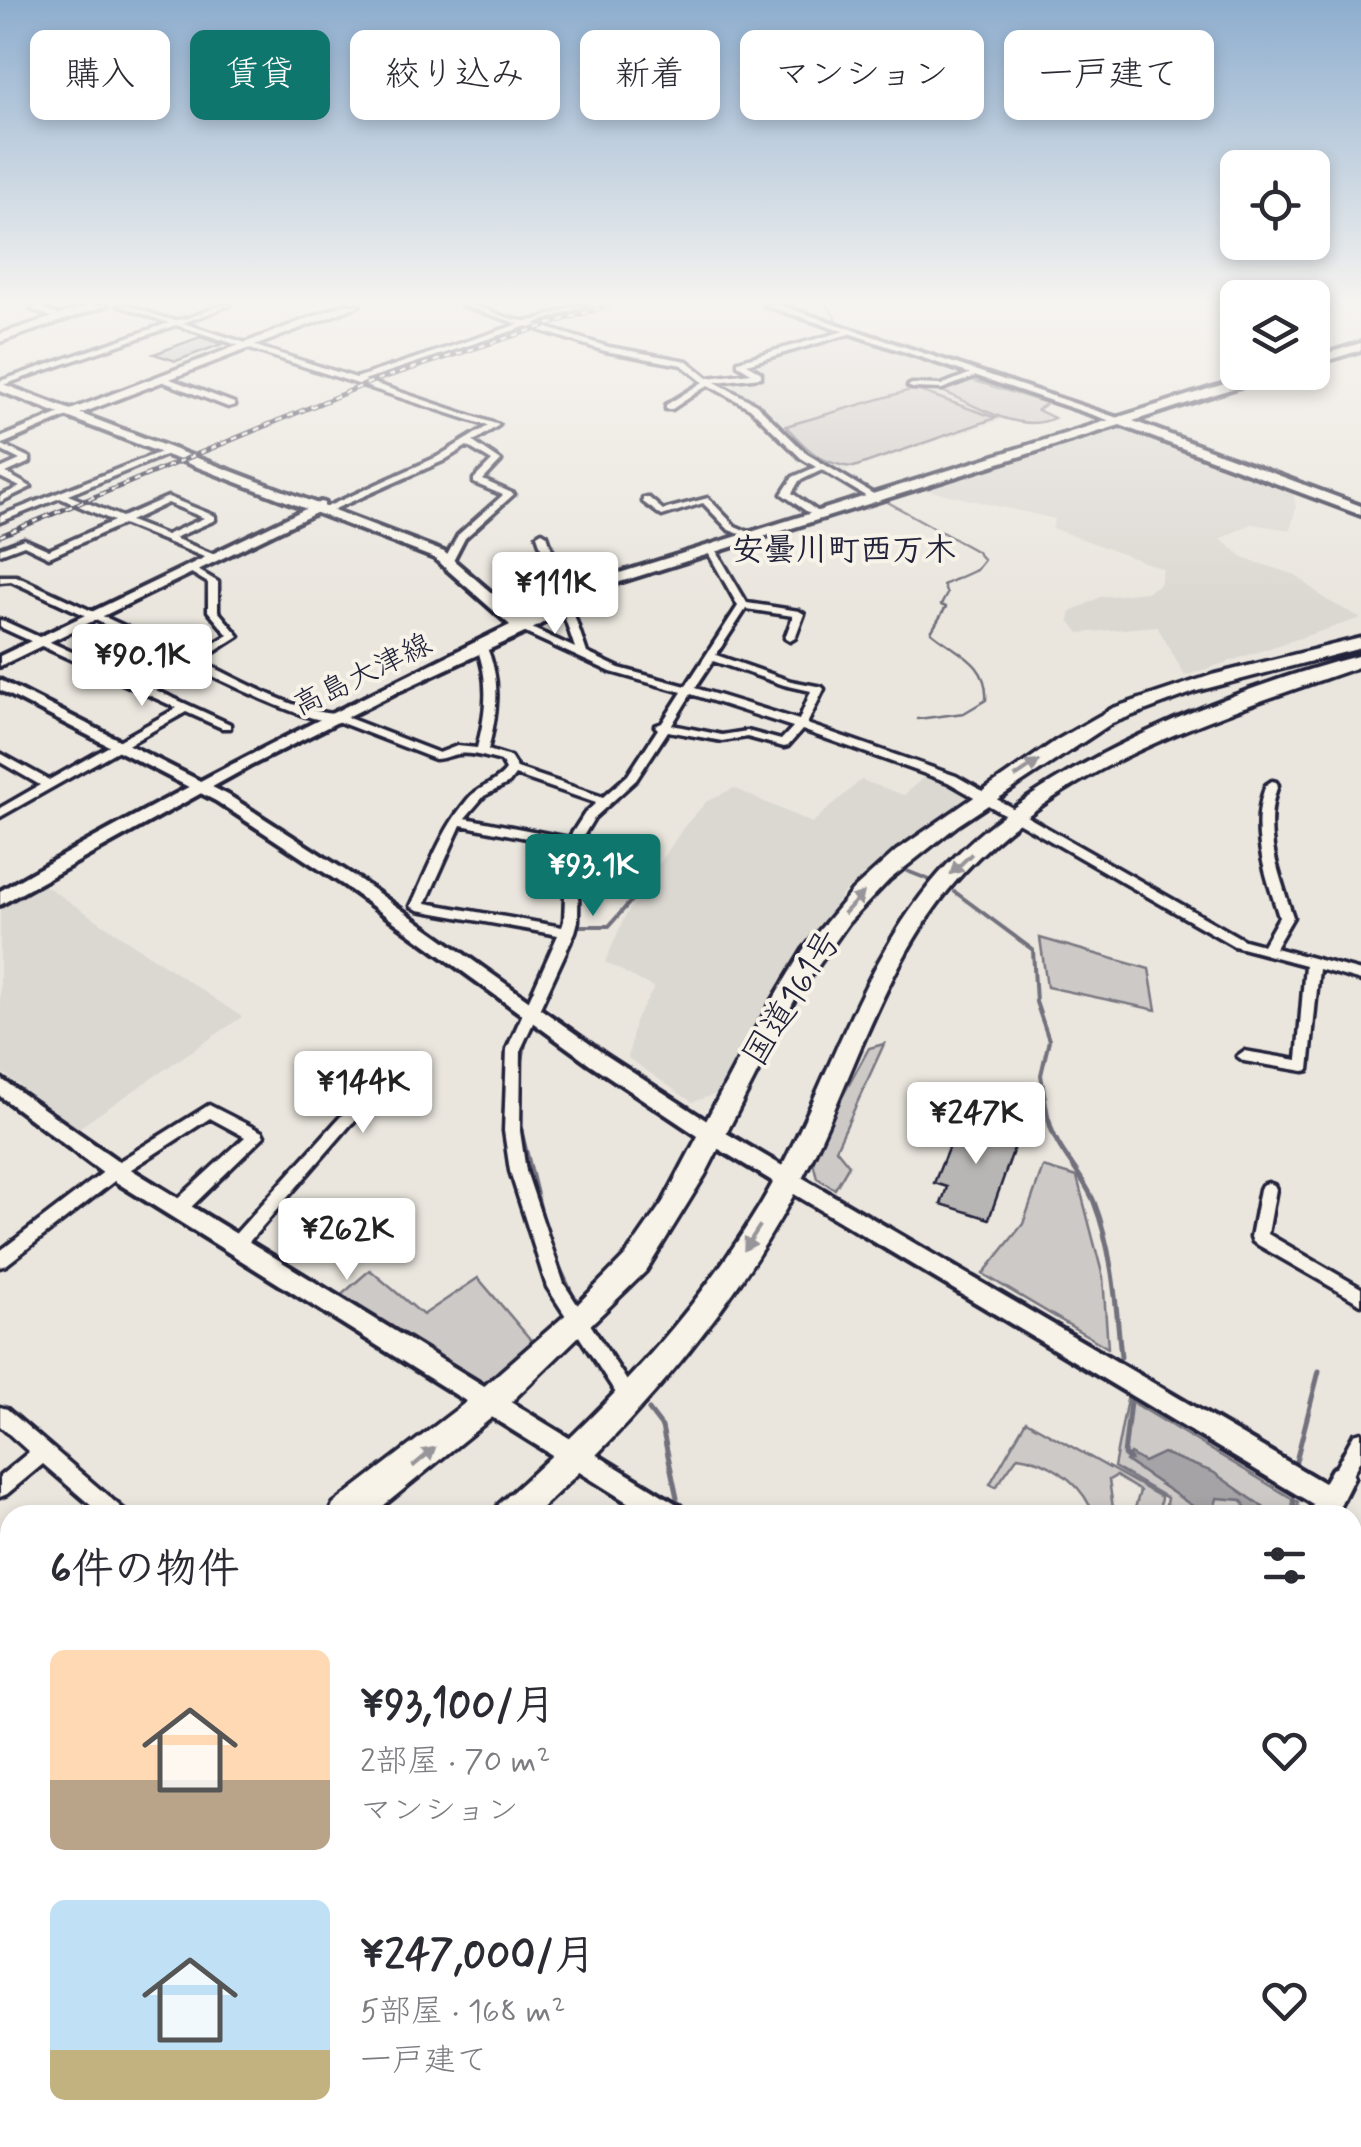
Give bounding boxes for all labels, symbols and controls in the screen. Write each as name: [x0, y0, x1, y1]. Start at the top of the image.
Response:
chip: 購入: [30, 30, 170, 120]
chip: 賃貸: [190, 30, 330, 120]
chip: 絞り込み: [350, 30, 560, 120]
chip: 新着: [580, 30, 720, 120]
chip: マンション: [740, 30, 984, 120]
chip: 一戸建て: [1004, 30, 1214, 120]
map controls: [1220, 150, 1330, 390]
button: locate: [1220, 150, 1330, 260]
button: layers: [1220, 280, 1330, 390]
district label: 安曇川町西万木: [732, 530, 956, 572]
pin: ¥111K: [485, 552, 625, 637]
text: ¥111K: [514, 563, 596, 605]
pin: ¥90.1K: [61, 624, 223, 709]
street label: 高島大津線: [287, 625, 439, 726]
text: ¥90.1K: [94, 635, 190, 677]
one-way arrow: [1013, 760, 1040, 779]
pin: ¥93.1K: [512, 834, 674, 919]
text: ¥93.1K: [547, 845, 639, 887]
one-way arrow: [950, 852, 974, 876]
one-way arrow: [842, 891, 865, 915]
street label: 国道161号: [732, 921, 853, 1075]
pin: ¥144K: [293, 1051, 433, 1136]
text: ¥144K: [316, 1062, 410, 1104]
pin: ¥247K: [906, 1082, 1046, 1167]
text: ¥247K: [929, 1093, 1023, 1135]
pin: ¥262K: [277, 1198, 417, 1283]
text: ¥262K: [300, 1209, 394, 1251]
one-way arrow: [743, 1225, 762, 1252]
one-way arrow: [411, 1447, 436, 1469]
icon: filters: [1257, 1538, 1312, 1593]
text: 6件の物件: [50, 1543, 240, 1598]
text: ¥93,100/月: [360, 1679, 556, 1734]
icon: home: [130, 1690, 250, 1810]
icon: heart: [1257, 1723, 1312, 1778]
text: 2部屋 · 70 m²: [360, 1741, 550, 1783]
text: マンション: [360, 1790, 519, 1832]
text: ¥247,000/月: [360, 1929, 596, 1984]
icon: home: [130, 1940, 250, 2060]
icon: heart: [1257, 1973, 1312, 2028]
text: 5部屋 · 168 m²: [360, 1991, 565, 2033]
text: 一戸建て: [360, 2040, 488, 2082]

